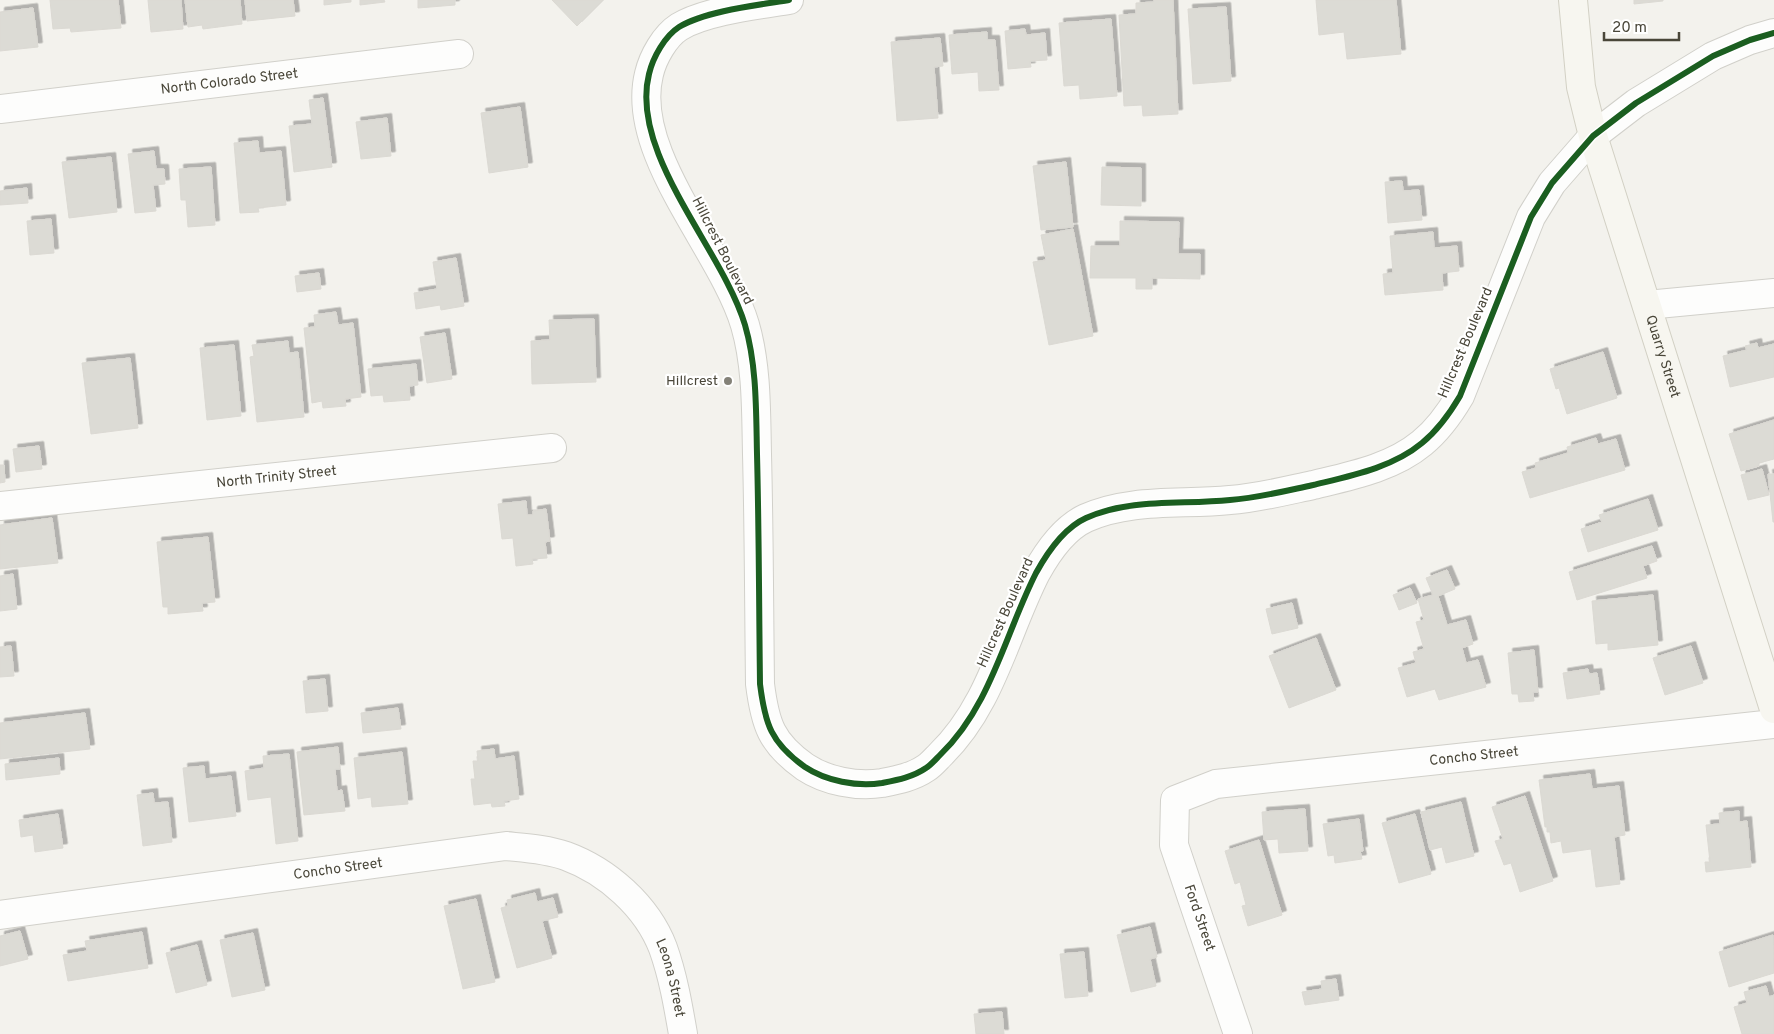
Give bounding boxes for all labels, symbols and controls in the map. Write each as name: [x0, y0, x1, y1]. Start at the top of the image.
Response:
scale bar: [1604, 10, 1679, 42]
text: 20 m: [1612, 19, 1647, 38]
street label: North Colorado Street: [160, 65, 299, 98]
street label: Hillcrest Boulevard: [688, 194, 756, 308]
street label: Hillcrest Boulevard: [1435, 285, 1497, 401]
street label: Quarry Street: [1642, 313, 1684, 400]
place label: Hillcrest: [666, 373, 718, 390]
marker: Hillcrest: [722, 375, 734, 387]
street label: North Trinity Street: [216, 462, 337, 492]
street label: Hillcrest Boulevard: [974, 555, 1038, 671]
street label: Concho Street: [1428, 743, 1519, 770]
street label: Concho Street: [292, 854, 384, 883]
street label: Ford Street: [1180, 882, 1218, 954]
street label: Leona Street: [652, 936, 688, 1019]

